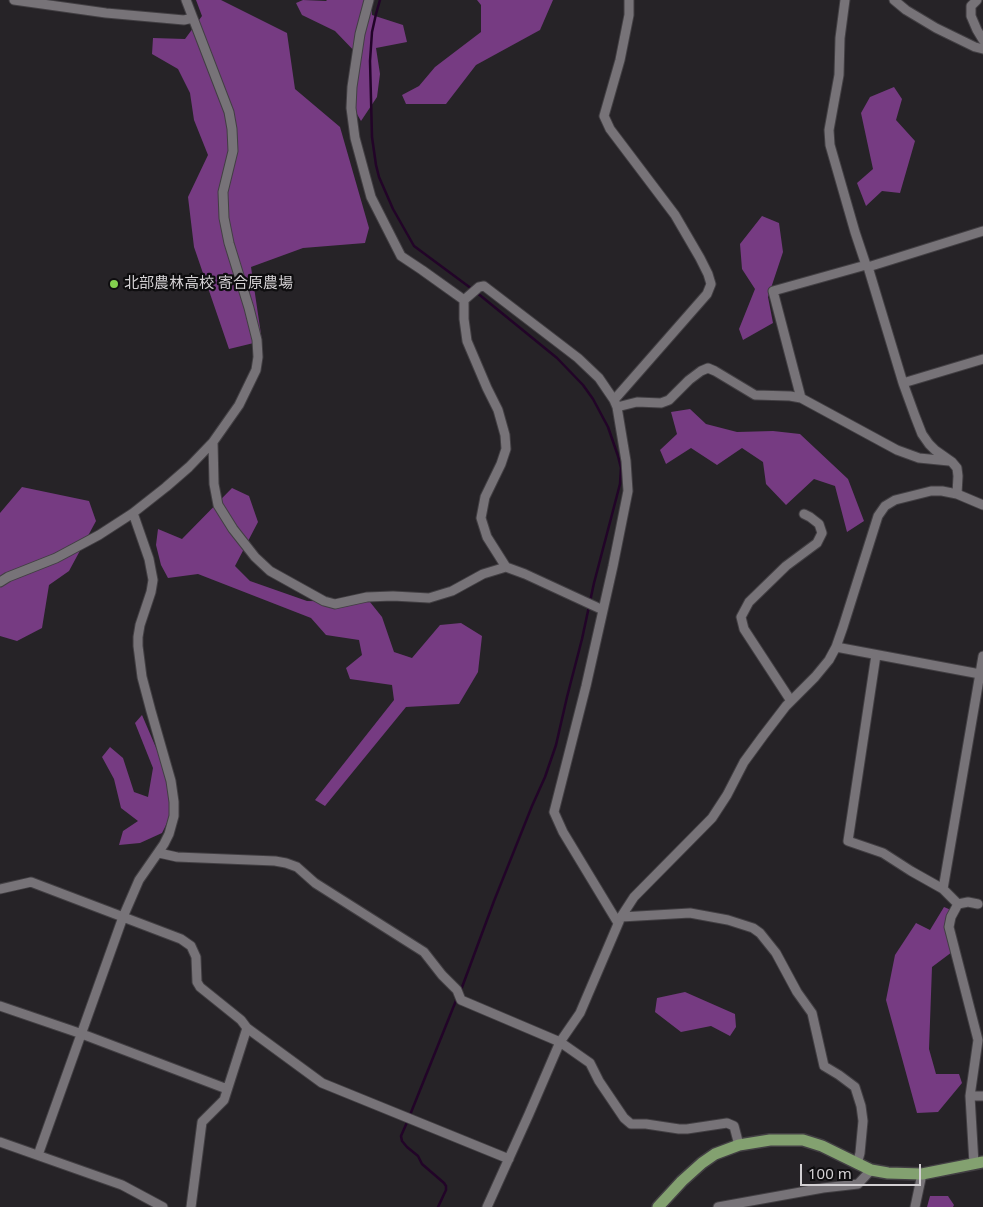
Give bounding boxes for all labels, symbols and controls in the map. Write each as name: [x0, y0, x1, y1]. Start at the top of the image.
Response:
place label: 北部農林高校 寄合原農場: [124, 275, 293, 293]
marker: 北部農林高校 寄合原農場: [108, 278, 120, 290]
scale bar: [803, 1154, 924, 1186]
text: 100 m: [808, 1163, 852, 1183]

